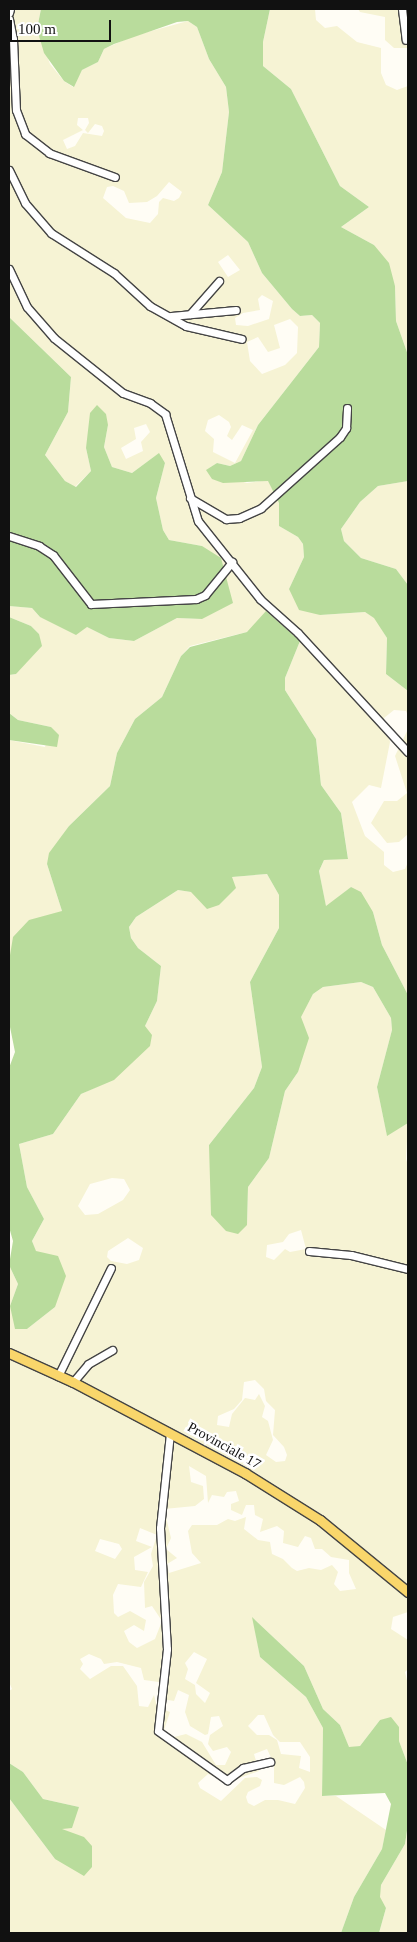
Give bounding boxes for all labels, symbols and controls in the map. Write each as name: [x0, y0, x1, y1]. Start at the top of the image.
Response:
scale bar: [12, 10, 114, 42]
text: 100 m: [18, 21, 56, 37]
street label: Provinciale 17: [184, 1419, 264, 1473]

